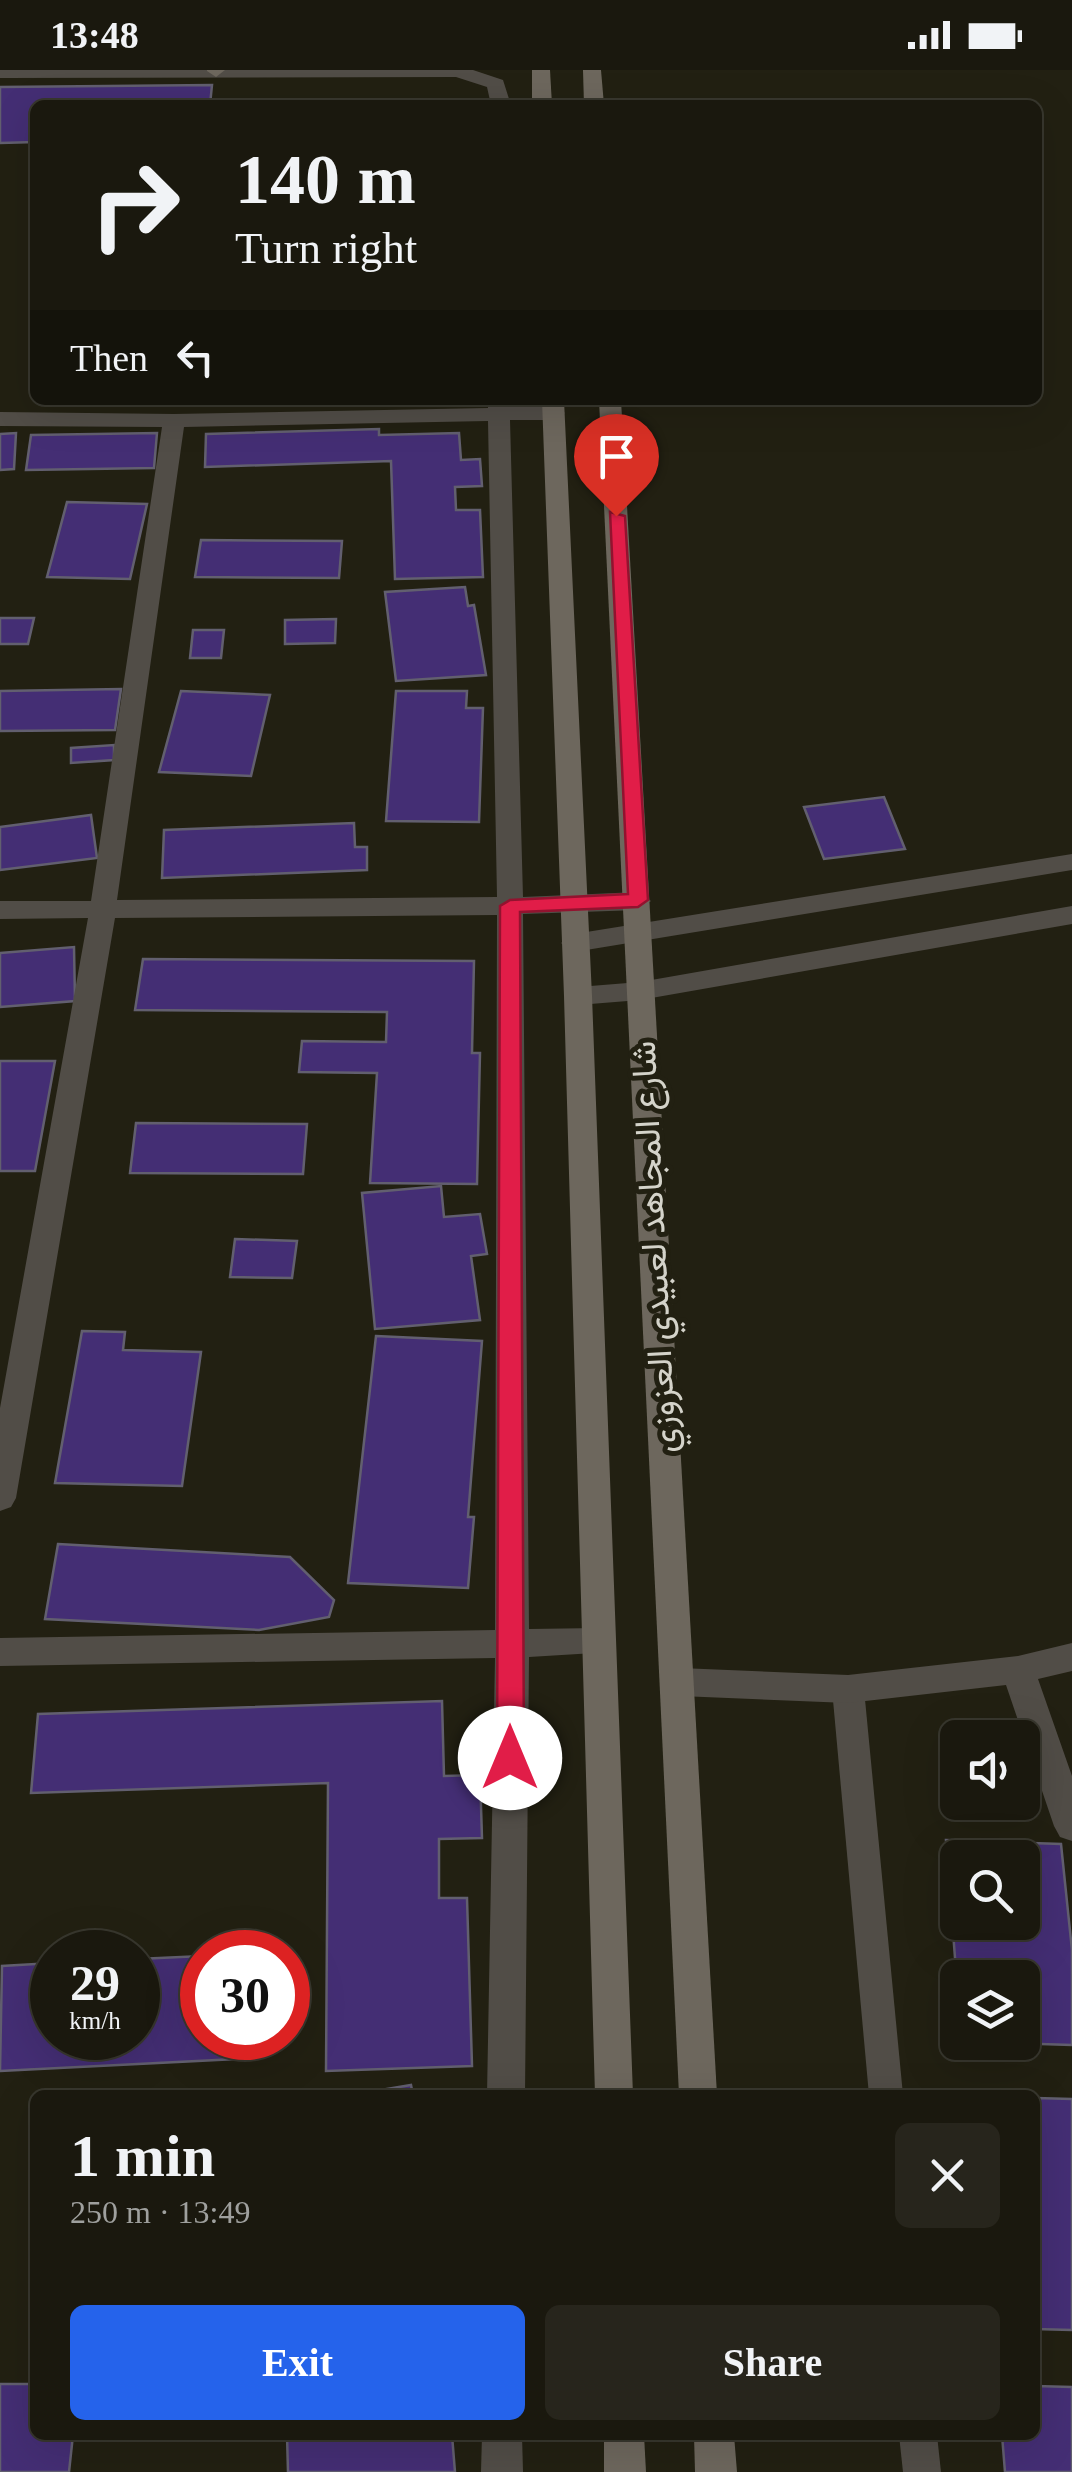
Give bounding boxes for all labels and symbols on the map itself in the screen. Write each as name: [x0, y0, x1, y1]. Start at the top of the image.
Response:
pin: [574, 414, 659, 517]
street label: شارع المجاهد لعبيدي العزوزي: [624, 1040, 693, 1454]
position arrow: [458, 1706, 562, 1810]
speed limit sign: 30: [180, 1930, 310, 2060]

